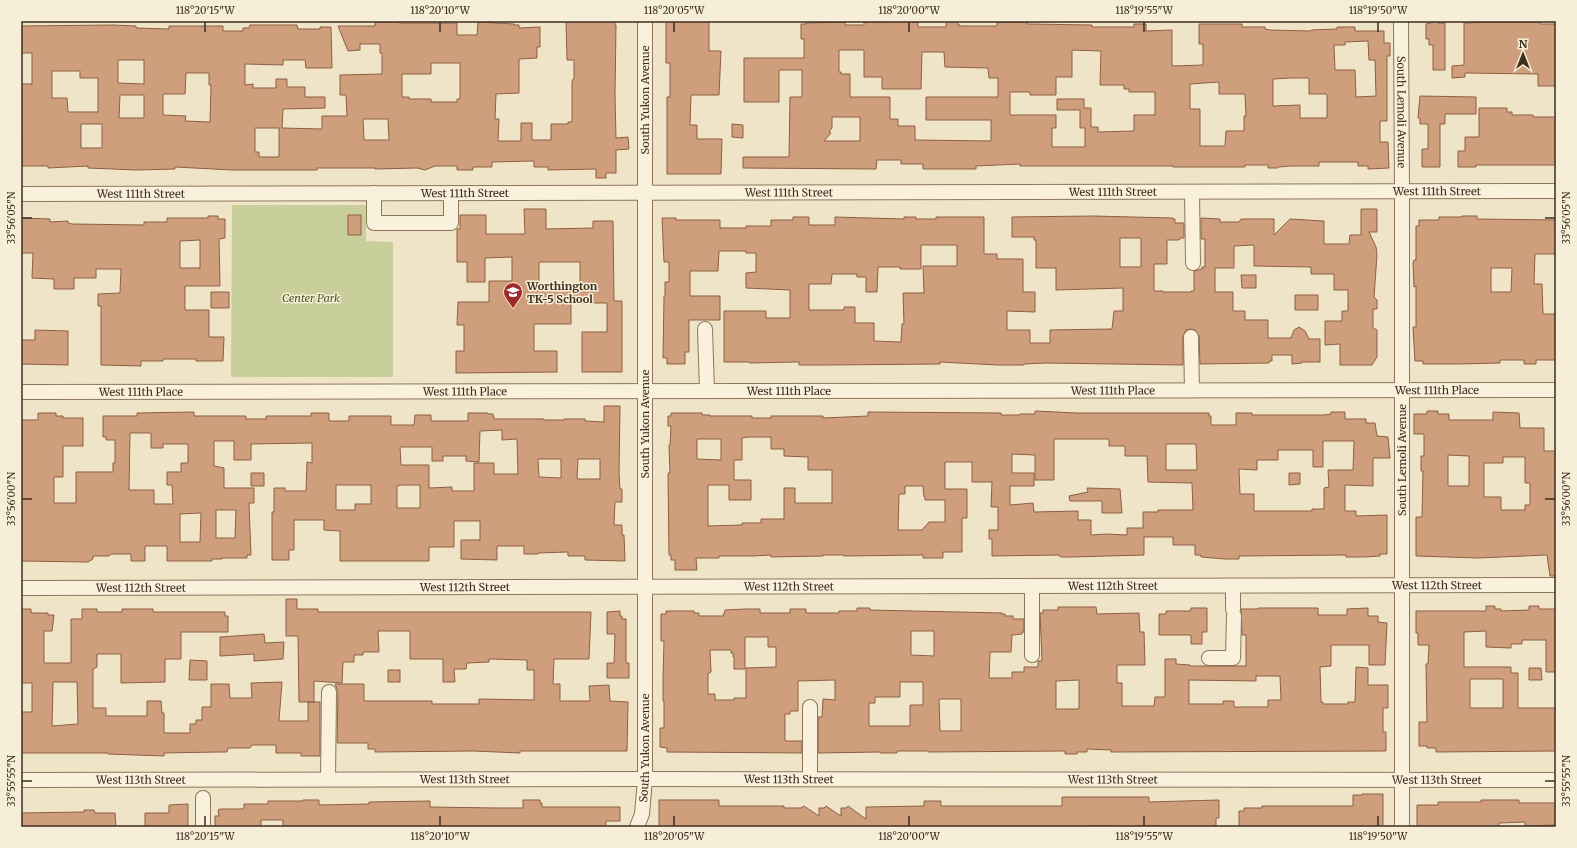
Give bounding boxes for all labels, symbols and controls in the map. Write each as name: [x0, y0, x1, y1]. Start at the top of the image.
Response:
text: 118°20'15"W: [176, 4, 235, 17]
text: 118°20'10"W: [410, 4, 471, 17]
text: 118°20'05"W: [644, 4, 705, 17]
text: 118°20'00"W: [878, 4, 941, 17]
text: 118°19'55"W: [1115, 4, 1174, 17]
text: 118°19'50"W: [1349, 4, 1408, 17]
north arrow: [1503, 34, 1543, 74]
text: N: [1519, 37, 1528, 51]
street label: South Yukon Avenue: [638, 45, 652, 154]
street label: South Lemoli Avenue: [1394, 56, 1409, 168]
street label: West 111th Street: [1392, 184, 1482, 198]
street label: West 111th Street: [744, 185, 834, 200]
street label: West 111th Street: [1068, 185, 1158, 199]
street label: West 111th Street: [420, 186, 510, 200]
street label: West 111th Street: [96, 187, 186, 201]
text: 33°56'05"N: [5, 191, 18, 245]
text: 33°56'05"N: [1560, 191, 1573, 245]
place label: Worthington TK-5 School: [526, 279, 598, 306]
school or university icon: Worthington TK-5 School: [502, 281, 524, 309]
park label: Center Park: [282, 291, 340, 305]
street label: South Yukon Avenue: [638, 369, 652, 478]
street label: West 111th Place: [1394, 383, 1479, 397]
street label: West 111th Place: [422, 384, 507, 398]
street label: West 111th Place: [746, 384, 831, 398]
street label: West 111th Place: [1070, 384, 1155, 398]
street label: West 111th Place: [98, 385, 183, 399]
street label: South Lemoli Avenue: [1395, 404, 1409, 516]
text: 33°56'00"N: [5, 472, 18, 526]
text: 33°56'00"N: [1560, 472, 1573, 526]
street label: West 112th Street: [1391, 578, 1483, 592]
street label: West 112th Street: [743, 579, 835, 594]
street label: West 112th Street: [1067, 579, 1159, 593]
street label: West 112th Street: [419, 580, 511, 594]
street label: West 112th Street: [95, 581, 187, 595]
street label: South Yukon Avenue: [636, 693, 652, 803]
text: 33°55'55"N: [5, 755, 18, 807]
text: 33°55'55"N: [1560, 755, 1573, 807]
street label: West 113th Street: [419, 772, 511, 786]
street label: West 113th Street: [743, 772, 835, 786]
street label: West 113th Street: [1067, 772, 1159, 787]
street label: West 113th Street: [95, 773, 187, 787]
street label: West 113th Street: [1391, 773, 1483, 787]
text: 118°20'15"W: [176, 830, 235, 843]
text: 118°20'10"W: [410, 830, 471, 843]
text: 118°20'05"W: [644, 830, 705, 843]
text: 118°20'00"W: [878, 830, 941, 843]
text: 118°19'55"W: [1115, 830, 1174, 843]
text: 118°19'50"W: [1349, 830, 1408, 843]

